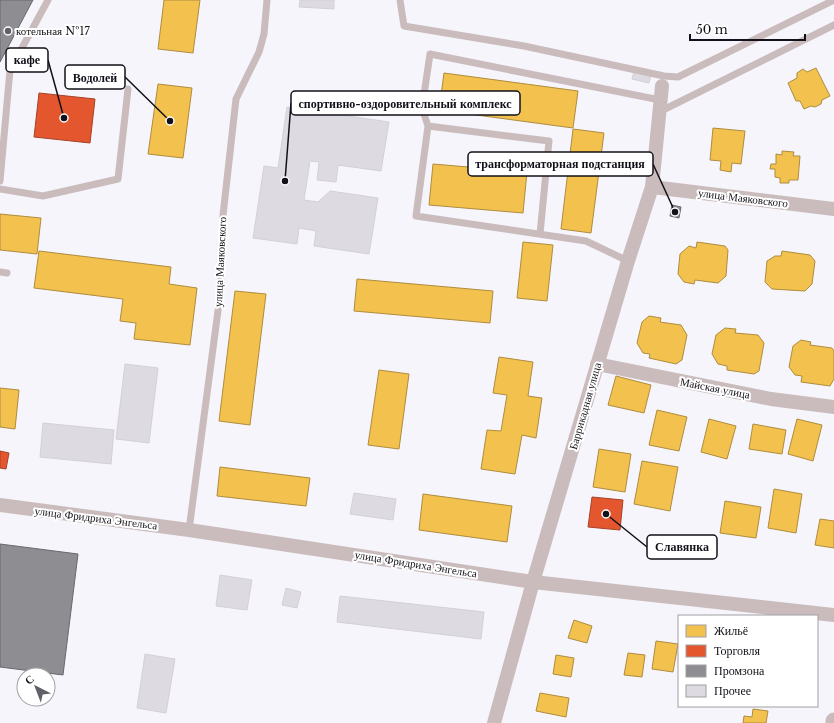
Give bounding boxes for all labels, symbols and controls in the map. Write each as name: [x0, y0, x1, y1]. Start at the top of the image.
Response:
scale bar: [690, 16, 805, 42]
text: 50 m: [696, 22, 728, 37]
place label: котельная №17: [16, 24, 90, 38]
marker: котельная №17: [3, 26, 13, 36]
callout: кафе: [6, 48, 48, 72]
text: кафе: [14, 52, 41, 67]
callout: Водолей: [65, 65, 125, 89]
text: Водолей: [73, 70, 117, 85]
callout: спортивно-оздоровительный комплекс: [291, 91, 520, 115]
text: спортивно-оздоровительный комплекс: [298, 96, 512, 111]
callout: трансформаторная подстанция: [468, 152, 653, 176]
text: трансформаторная подстанция: [475, 156, 645, 171]
street label: улица Маяковского: [697, 186, 789, 211]
street label: улица Маяковского: [211, 216, 229, 307]
street label: Баррикадная улица: [566, 361, 604, 451]
street label: Майская улица: [679, 374, 751, 402]
street label: улица Фридриха Энгельса: [34, 504, 158, 532]
callout: Славянка: [647, 535, 717, 559]
text: Славянка: [655, 539, 709, 554]
street label: улица Фридриха Энгельса: [354, 547, 478, 581]
legend: [678, 615, 818, 707]
text: Жильё: [714, 623, 748, 638]
text: Торговля: [714, 643, 761, 658]
text: Промзона: [714, 663, 765, 678]
north arrow: [16, 667, 56, 707]
text: С: [22, 672, 37, 687]
text: Прочее: [714, 683, 751, 698]

